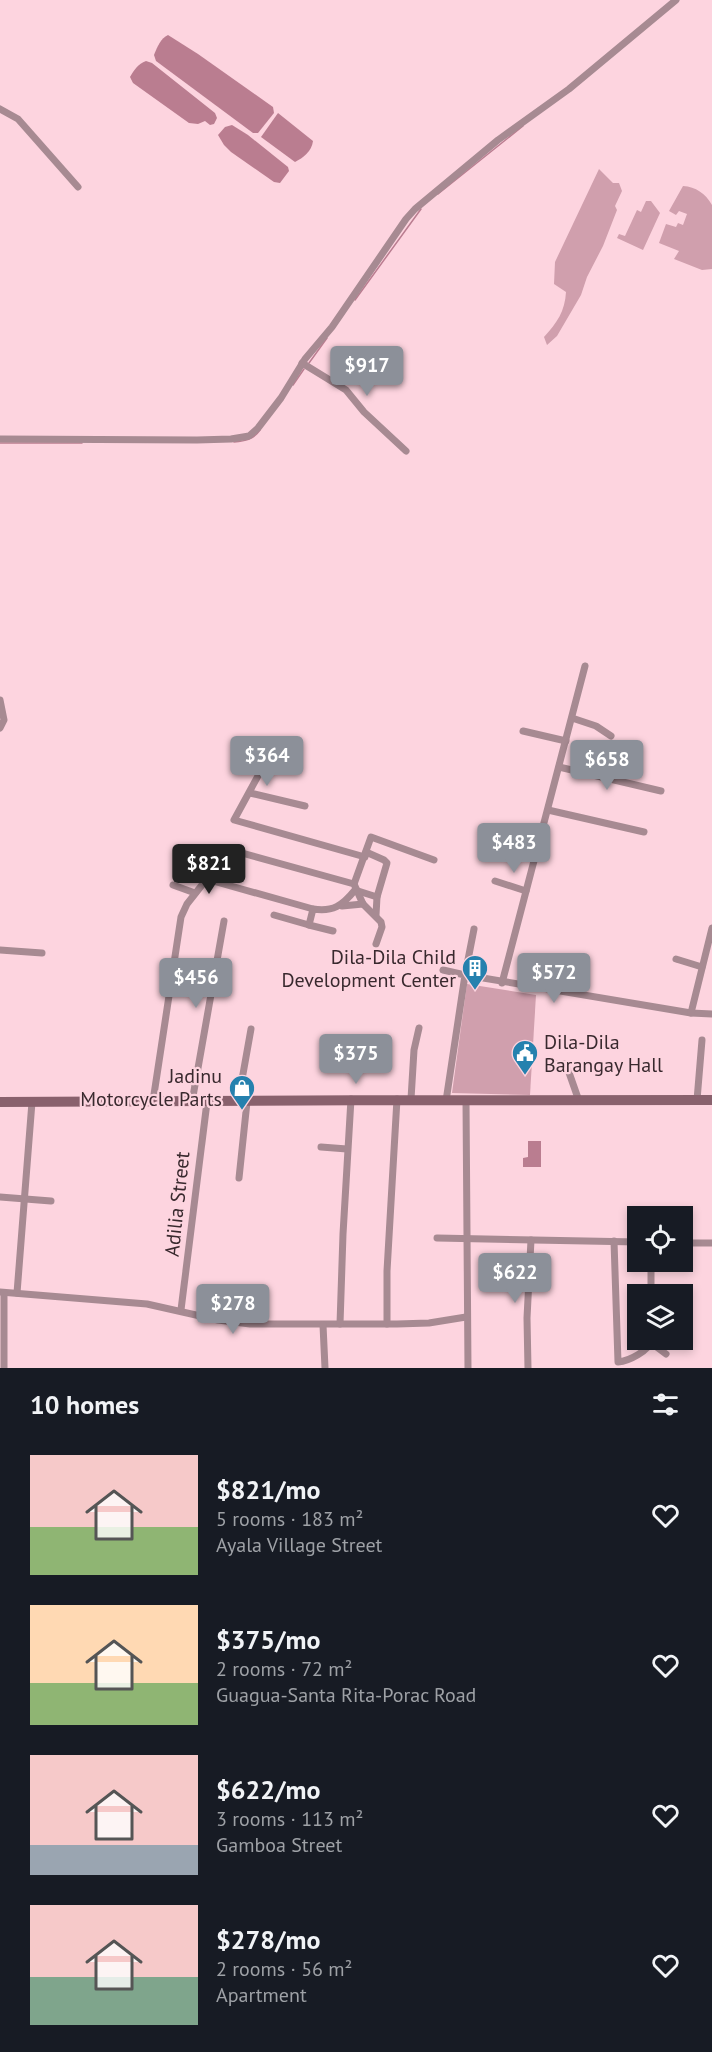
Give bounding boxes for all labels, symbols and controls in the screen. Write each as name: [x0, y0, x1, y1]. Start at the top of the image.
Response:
pin: $917: [331, 346, 403, 397]
text: $917: [344, 352, 390, 378]
pin: $364: [231, 736, 303, 787]
pin: $658: [571, 740, 643, 791]
text: $364: [244, 742, 290, 768]
text: $658: [584, 746, 630, 772]
pin: $483: [478, 823, 550, 874]
text: $483: [491, 829, 537, 855]
pin: $821: [173, 844, 245, 895]
text: $821: [186, 850, 232, 876]
place label: Dila-Dila Child Development Center: [281, 944, 456, 993]
building icon: Dila-Dila Child Development Center: [460, 953, 490, 991]
pin: $572: [518, 953, 590, 1004]
pin: $456: [160, 958, 232, 1009]
text: $572: [531, 959, 577, 985]
text: $456: [173, 964, 219, 990]
place label: Dila-Dila Barangay Hall: [544, 1029, 663, 1078]
pin: $375: [320, 1034, 392, 1085]
public building icon: Dila-Dila Barangay Hall: [510, 1038, 540, 1076]
text: $375: [333, 1040, 379, 1066]
place label: Jadinu Motorcycle Parts: [80, 1063, 222, 1112]
shop icon: Jadinu Motorcycle Parts: [227, 1073, 257, 1111]
street label: Adilia Street: [159, 1150, 195, 1258]
map controls: [627, 1206, 693, 1350]
button: locate: [627, 1206, 693, 1272]
pin: $622: [479, 1253, 551, 1304]
text: $622: [492, 1259, 538, 1285]
pin: $278: [197, 1284, 269, 1335]
button: layers: [627, 1284, 693, 1350]
text: $278: [210, 1290, 256, 1316]
text: 10 homes: [30, 1388, 139, 1421]
icon: filters: [649, 1388, 682, 1421]
text: $821/mo: [216, 1473, 320, 1506]
icon: home: [78, 1479, 150, 1551]
icon: heart: [649, 1499, 682, 1532]
text: 5 rooms · 183 m²: [216, 1506, 363, 1532]
text: Ayala Village Street: [216, 1532, 382, 1558]
text: $375/mo: [216, 1623, 320, 1656]
icon: home: [78, 1629, 150, 1701]
icon: heart: [649, 1649, 682, 1682]
text: 2 rooms · 72 m²: [216, 1656, 352, 1682]
text: Guagua-Santa Rita-Porac Road: [216, 1682, 476, 1708]
text: $622/mo: [216, 1773, 320, 1806]
icon: home: [78, 1779, 150, 1851]
icon: heart: [649, 1799, 682, 1832]
text: 3 rooms · 113 m²: [216, 1806, 363, 1832]
text: Gamboa Street: [216, 1832, 342, 1858]
text: $278/mo: [216, 1923, 320, 1956]
icon: home: [78, 1929, 150, 2001]
icon: heart: [649, 1949, 682, 1982]
text: 2 rooms · 56 m²: [216, 1956, 352, 1982]
text: Apartment: [216, 1982, 307, 2008]

